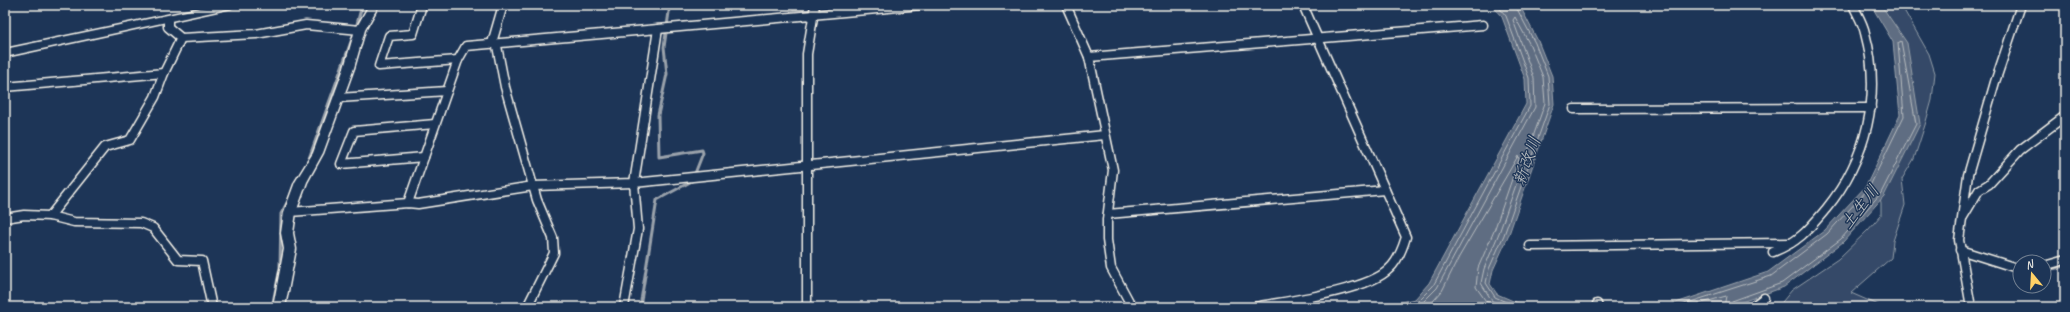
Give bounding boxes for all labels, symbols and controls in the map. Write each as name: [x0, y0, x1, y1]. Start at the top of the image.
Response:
water label: 新改川: [1508, 133, 1546, 189]
water label: 土生川: [1836, 180, 1884, 234]
north arrow: [2012, 254, 2052, 294]
text: N: [2024, 256, 2036, 272]

